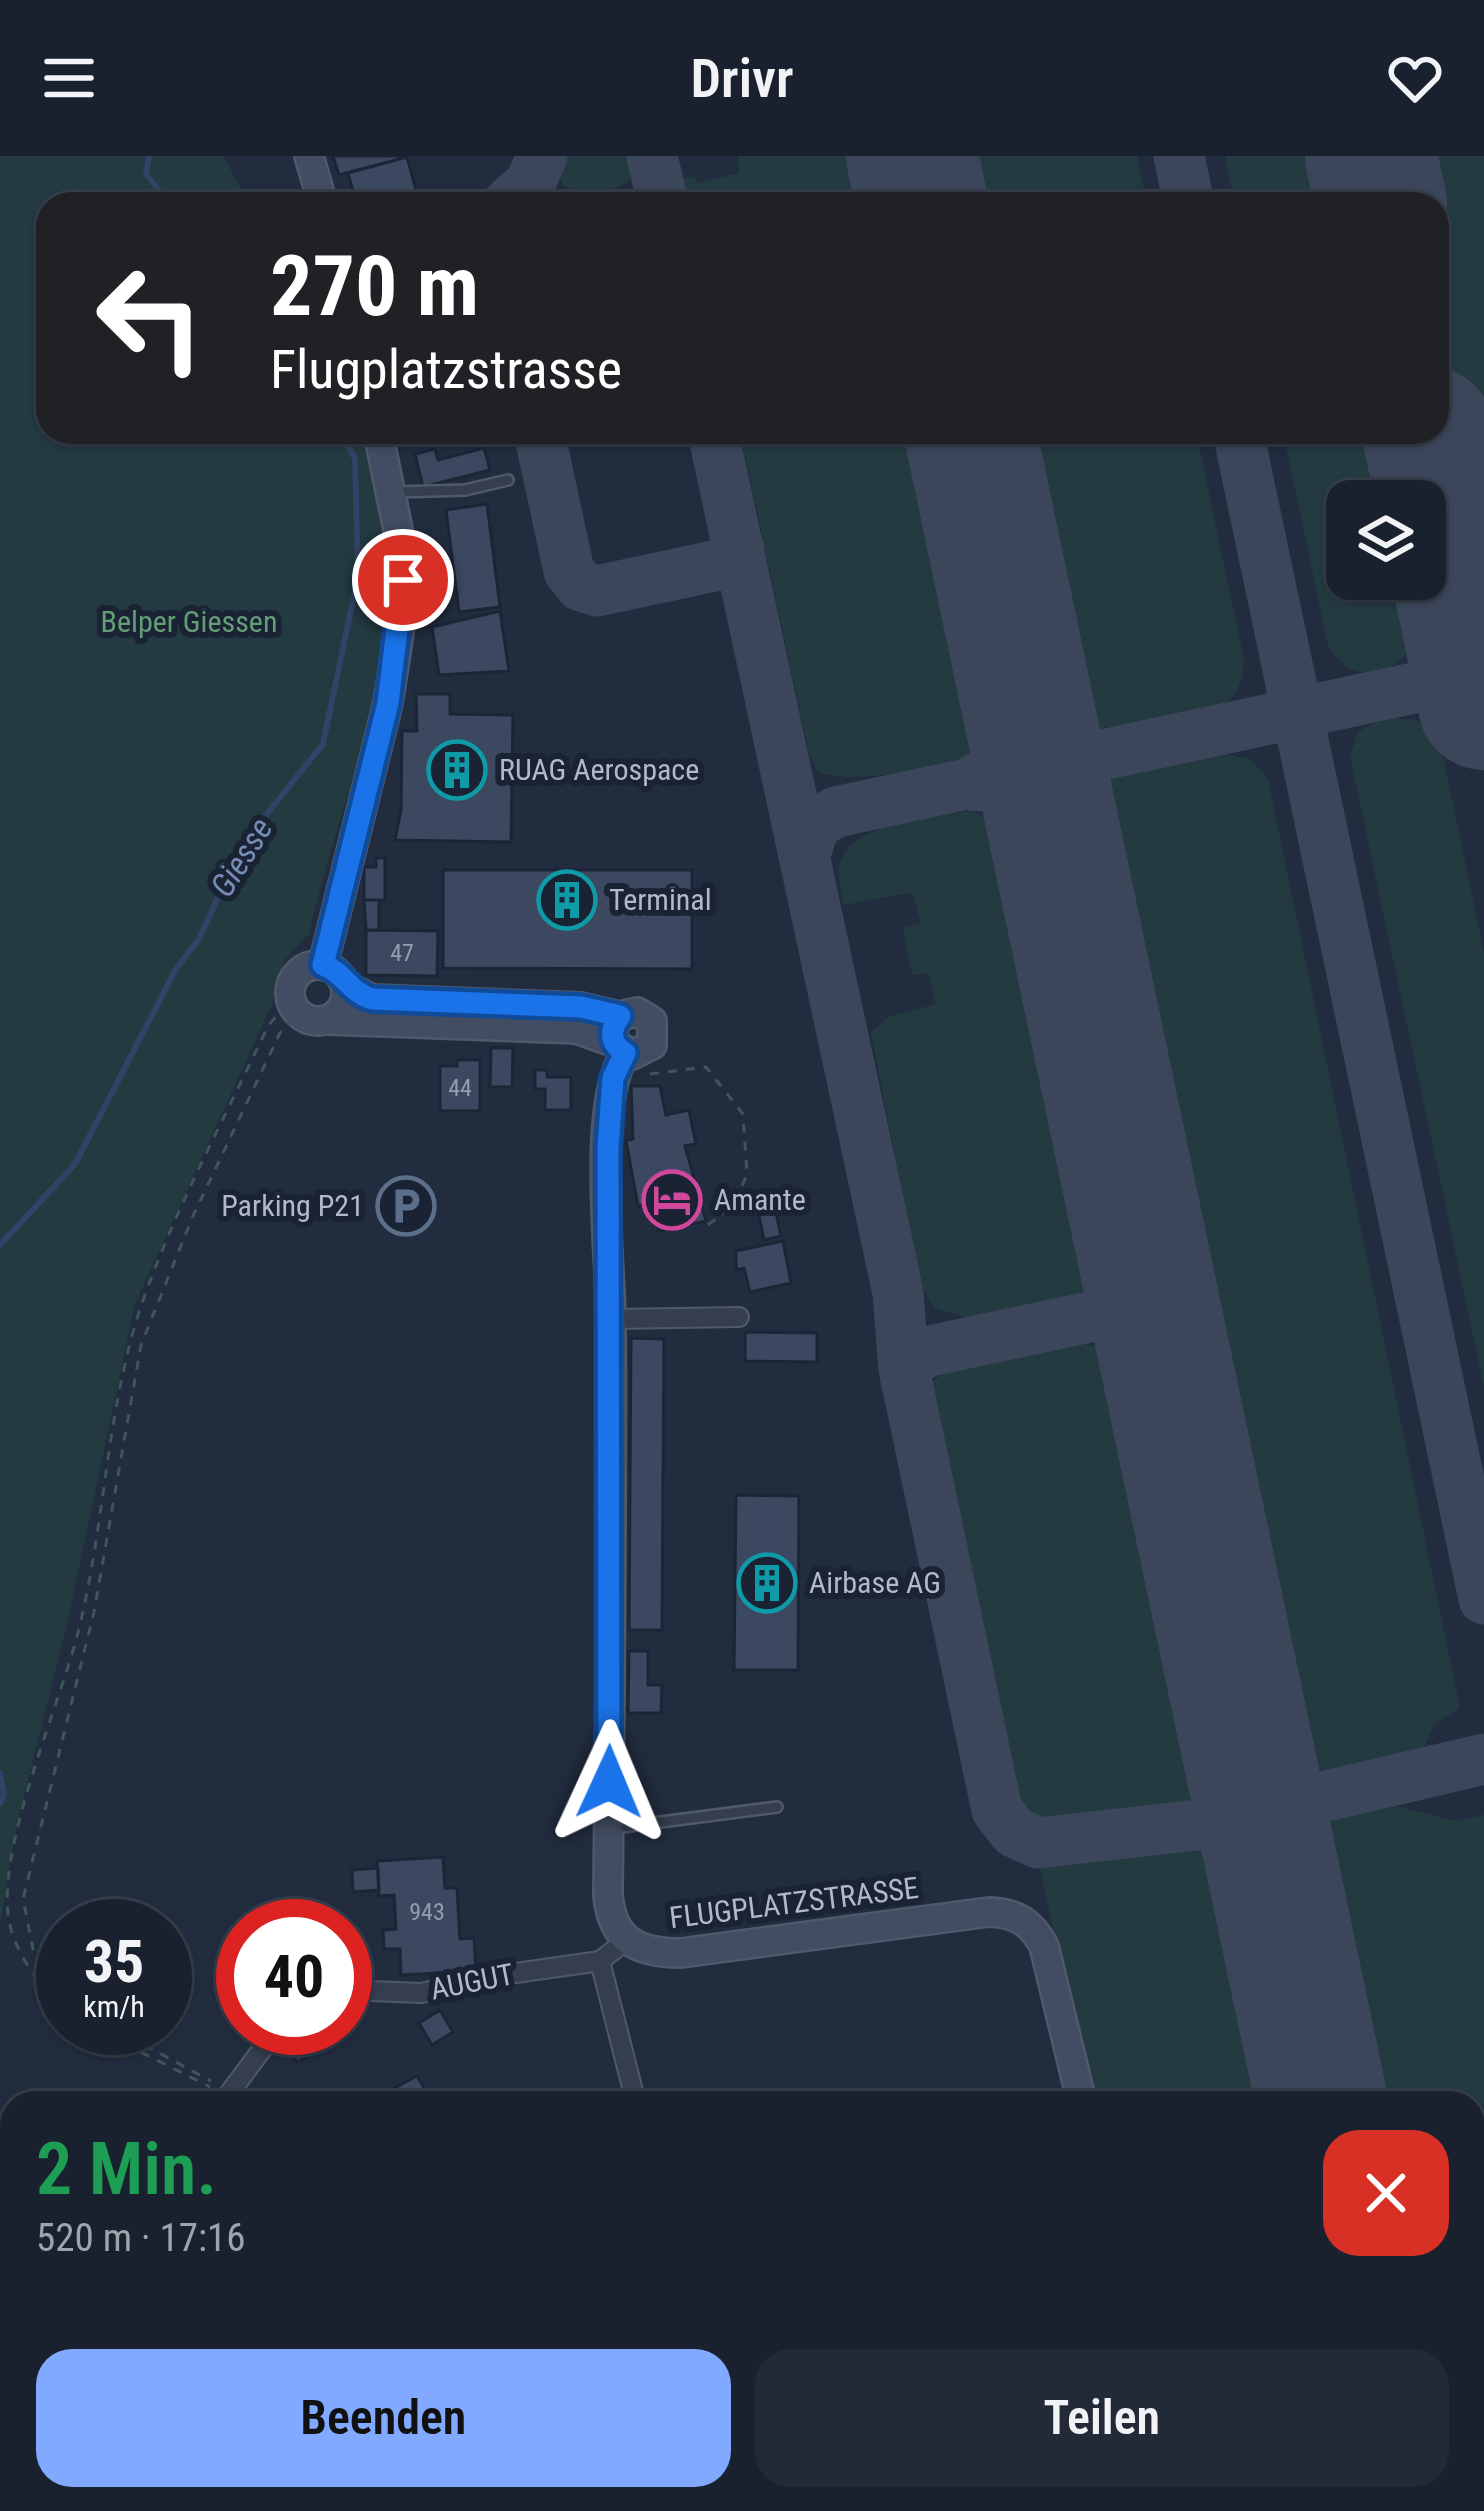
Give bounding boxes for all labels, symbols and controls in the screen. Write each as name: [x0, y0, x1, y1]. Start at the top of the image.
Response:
icon: menu: [36, 45, 102, 111]
icon: heart: [1382, 45, 1448, 111]
text: Drivr: [691, 47, 793, 110]
text: 270 m: [270, 237, 479, 336]
icon: left: [72, 240, 228, 396]
text: Flugplatzstrasse: [270, 338, 622, 401]
map controls: [1326, 480, 1446, 600]
button: layers: [1326, 480, 1446, 600]
pin: [352, 529, 454, 631]
icon: arrive: [370, 547, 436, 613]
park label: Belper Giessen: [101, 604, 277, 639]
building icon: RUAG Aerospace: [426, 739, 488, 801]
place label: RUAG Aerospace: [499, 752, 699, 787]
water label: Giesse: [202, 811, 281, 904]
building icon: Terminal: [536, 869, 598, 931]
place label: Terminal: [609, 882, 712, 917]
house number: 47: [390, 939, 414, 967]
house number: 44: [448, 1074, 472, 1102]
hotel icon: Amante: [641, 1169, 703, 1231]
parking icon: Parking P21: [375, 1175, 437, 1237]
place label: Amante: [714, 1182, 806, 1217]
place label: Parking P21: [221, 1188, 364, 1223]
building icon: Airbase AG: [736, 1552, 798, 1614]
place label: Airbase AG: [809, 1565, 941, 1600]
position arrow: [546, 1719, 672, 1845]
street label: FLUGPLATZSTRASSE: [667, 1870, 921, 1935]
house number: 943: [409, 1898, 445, 1926]
speed limit sign: 40: [216, 1899, 372, 2055]
text: 35: [84, 1926, 144, 1997]
street label: AUGUT: [427, 1956, 517, 2007]
text: km/h: [83, 1989, 145, 2024]
text: 2 Min.: [36, 2127, 217, 2212]
button: close: [1323, 2130, 1449, 2256]
text: 520 m · 17:16: [36, 2215, 246, 2261]
button: Beenden: [36, 2349, 731, 2487]
button: Teilen: [755, 2349, 1449, 2487]

